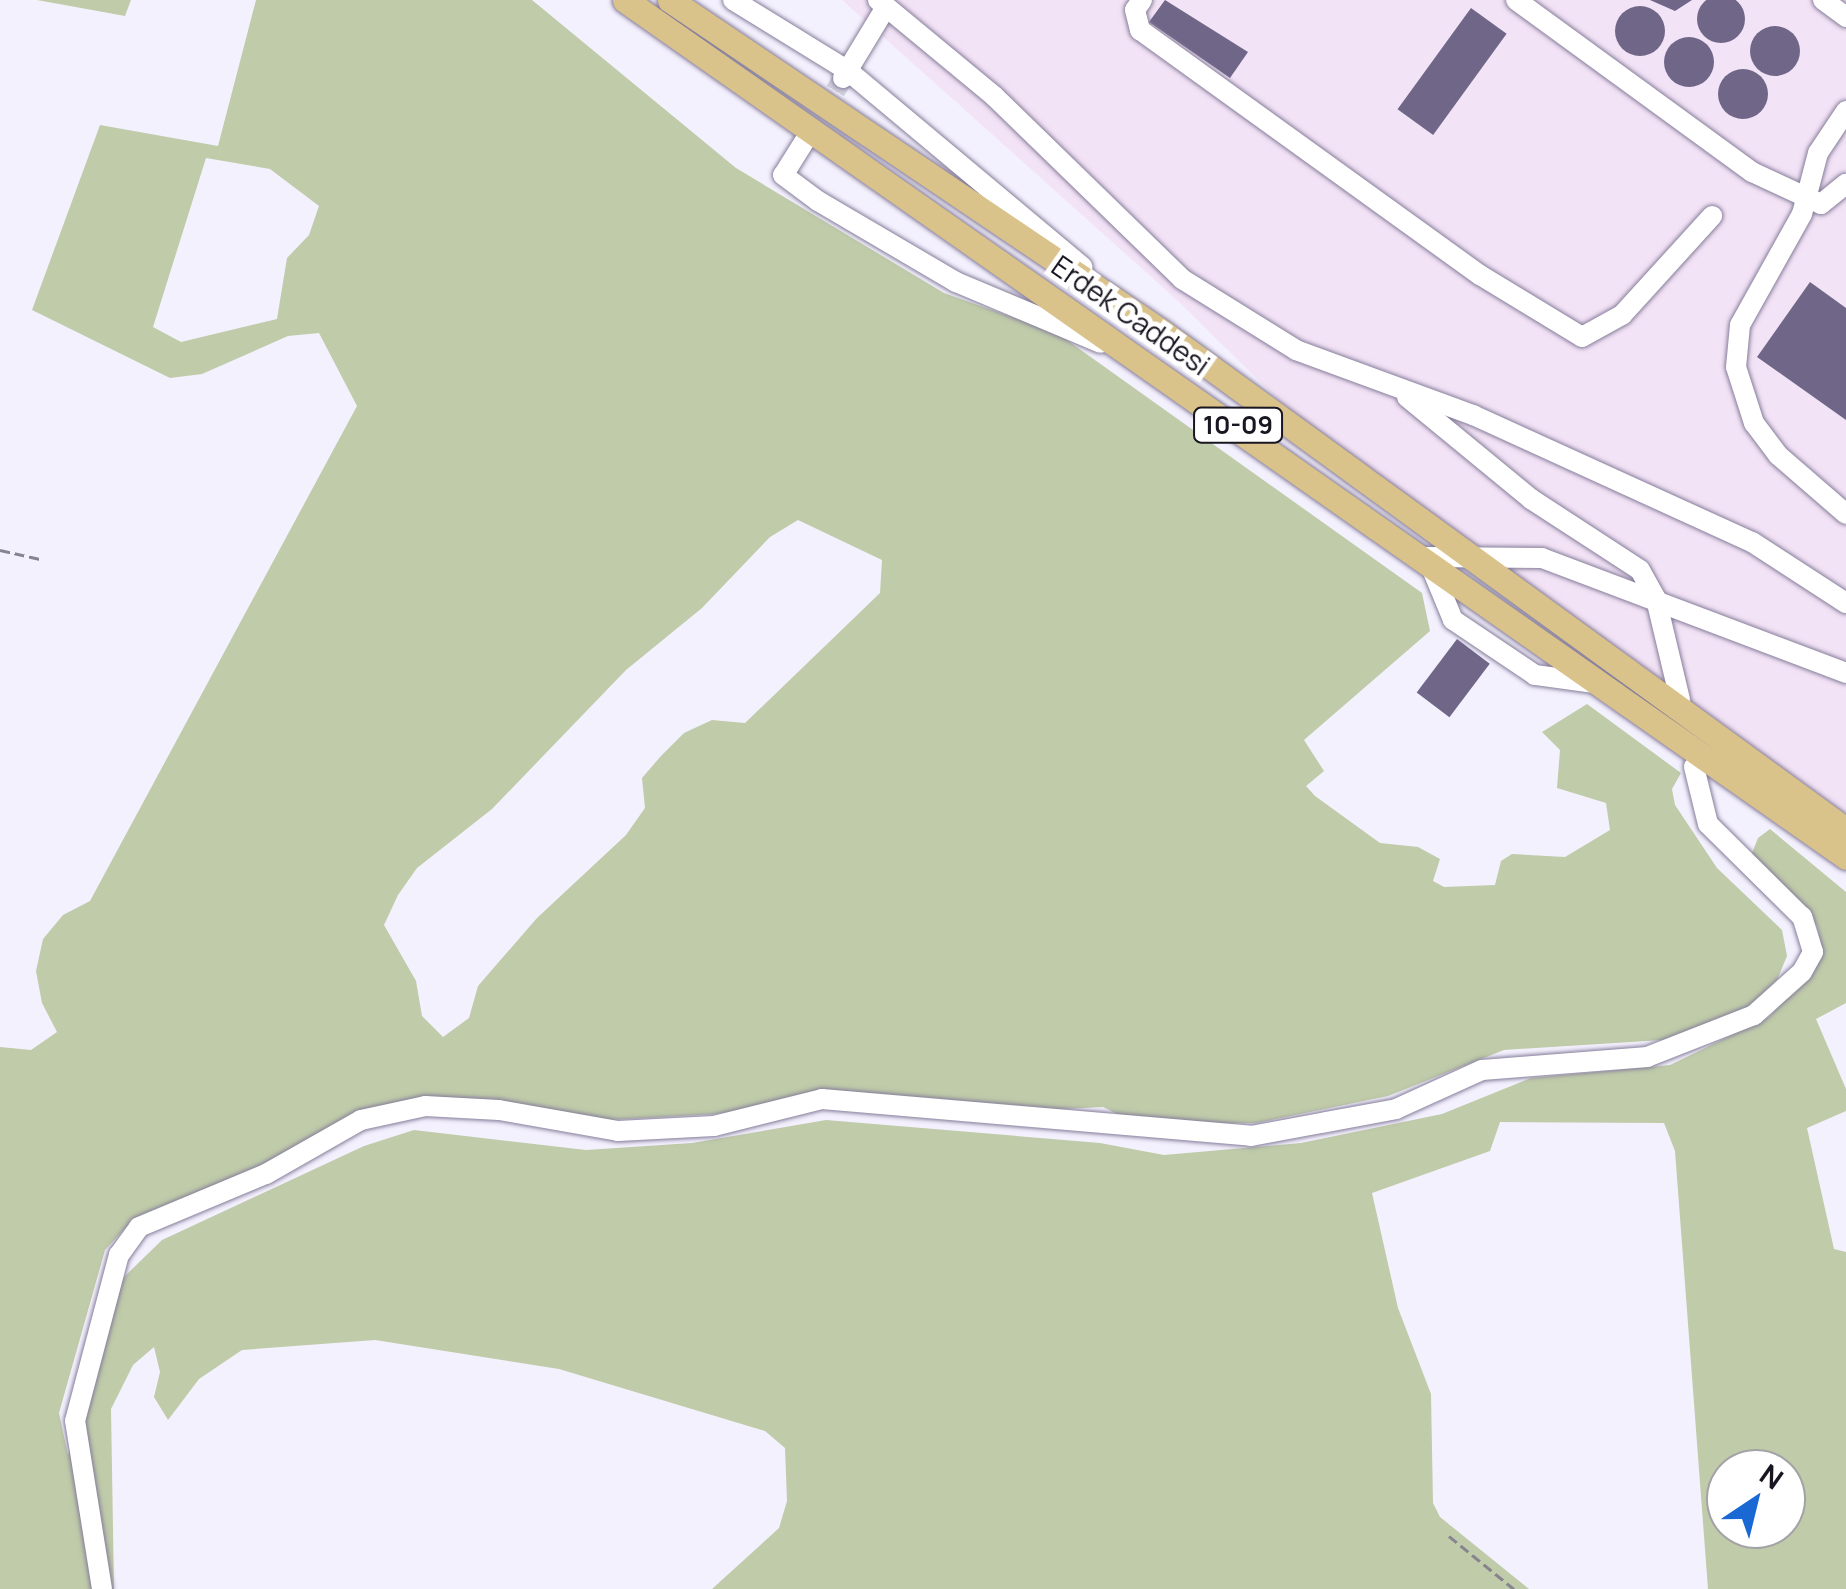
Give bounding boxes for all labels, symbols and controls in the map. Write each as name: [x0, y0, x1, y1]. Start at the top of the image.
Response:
street label: Erdek Caddesi: [1046, 248, 1216, 382]
road number: 10-09: [1193, 405, 1283, 445]
north arrow: [1706, 1449, 1806, 1549]
text: N: [1753, 1455, 1791, 1497]

